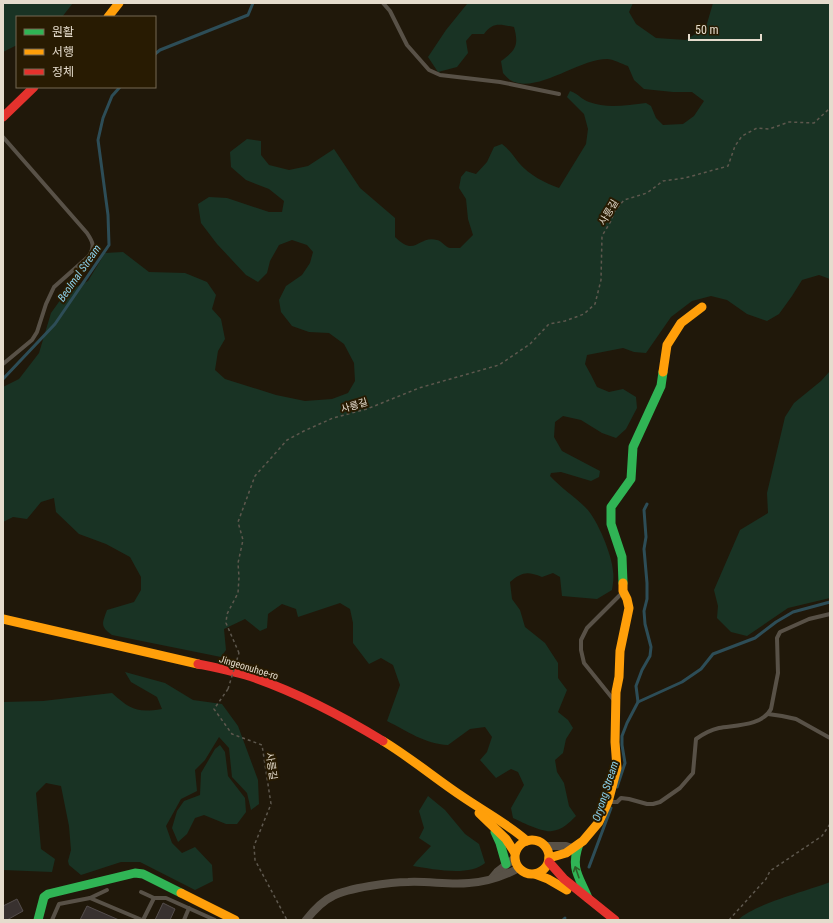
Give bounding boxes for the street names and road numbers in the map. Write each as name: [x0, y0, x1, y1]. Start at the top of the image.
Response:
street label: 사릉길: [597, 198, 620, 227]
street label: 사릉길: [339, 396, 369, 415]
street label: Jingeonuhoe-ro: [218, 653, 280, 682]
street label: 사릉길: [264, 752, 279, 781]

